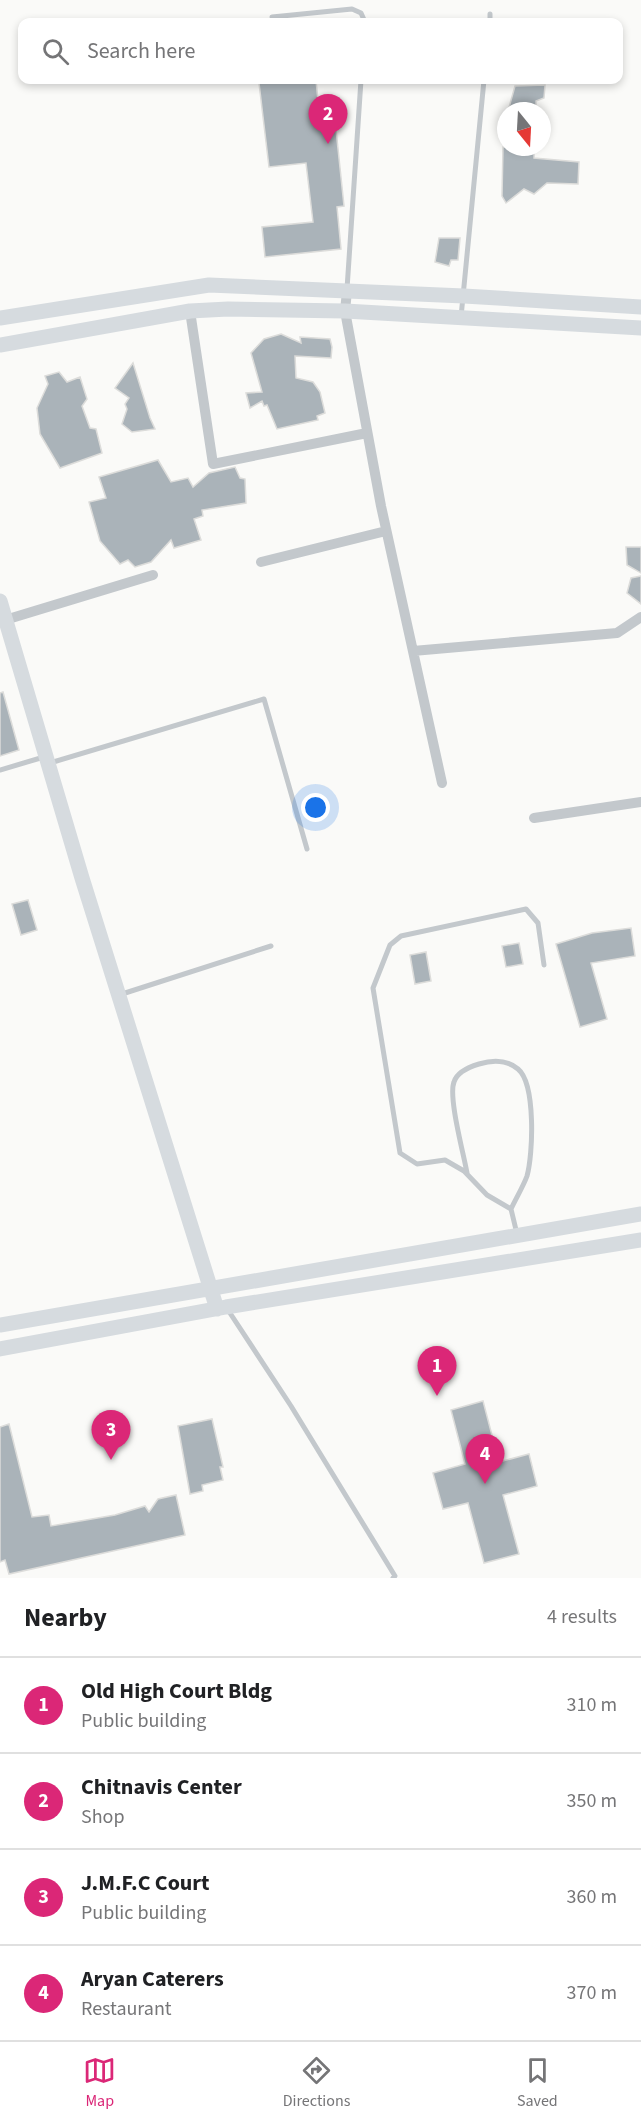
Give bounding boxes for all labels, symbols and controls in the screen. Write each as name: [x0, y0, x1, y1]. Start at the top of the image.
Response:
search box: [18, 18, 623, 84]
icon: search: [39, 35, 72, 68]
text: Search here: [87, 35, 195, 67]
pin: 2: [308, 94, 348, 144]
north arrow: [497, 102, 551, 156]
your location: [301, 793, 330, 822]
pin: 1: [418, 1346, 456, 1396]
pin: 3: [92, 1410, 130, 1460]
pin: 4: [466, 1434, 504, 1484]
text: Nearby: [24, 1599, 107, 1636]
text: 4 results: [547, 1603, 617, 1631]
text: Old High Court Bldg: [81, 1675, 272, 1707]
text: 1: [38, 1691, 49, 1719]
text: 310 m: [567, 1691, 617, 1719]
text: Public building: [81, 1707, 206, 1735]
text: Chitnavis Center: [81, 1771, 242, 1803]
text: 2: [38, 1787, 49, 1815]
text: 350 m: [567, 1787, 617, 1815]
text: Shop: [81, 1803, 125, 1831]
text: J.M.F.C Court: [81, 1867, 210, 1899]
text: 3: [38, 1883, 49, 1911]
text: 360 m: [567, 1883, 617, 1911]
text: Public building: [81, 1899, 206, 1927]
text: Aryan Caterers: [81, 1963, 224, 1995]
text: 4: [38, 1979, 49, 2007]
text: 370 m: [567, 1979, 617, 2007]
text: Restaurant: [81, 1995, 172, 2023]
tab: Map: [83, 2054, 116, 2112]
tab: Directions: [283, 2054, 350, 2112]
tab: Saved: [517, 2054, 558, 2112]

